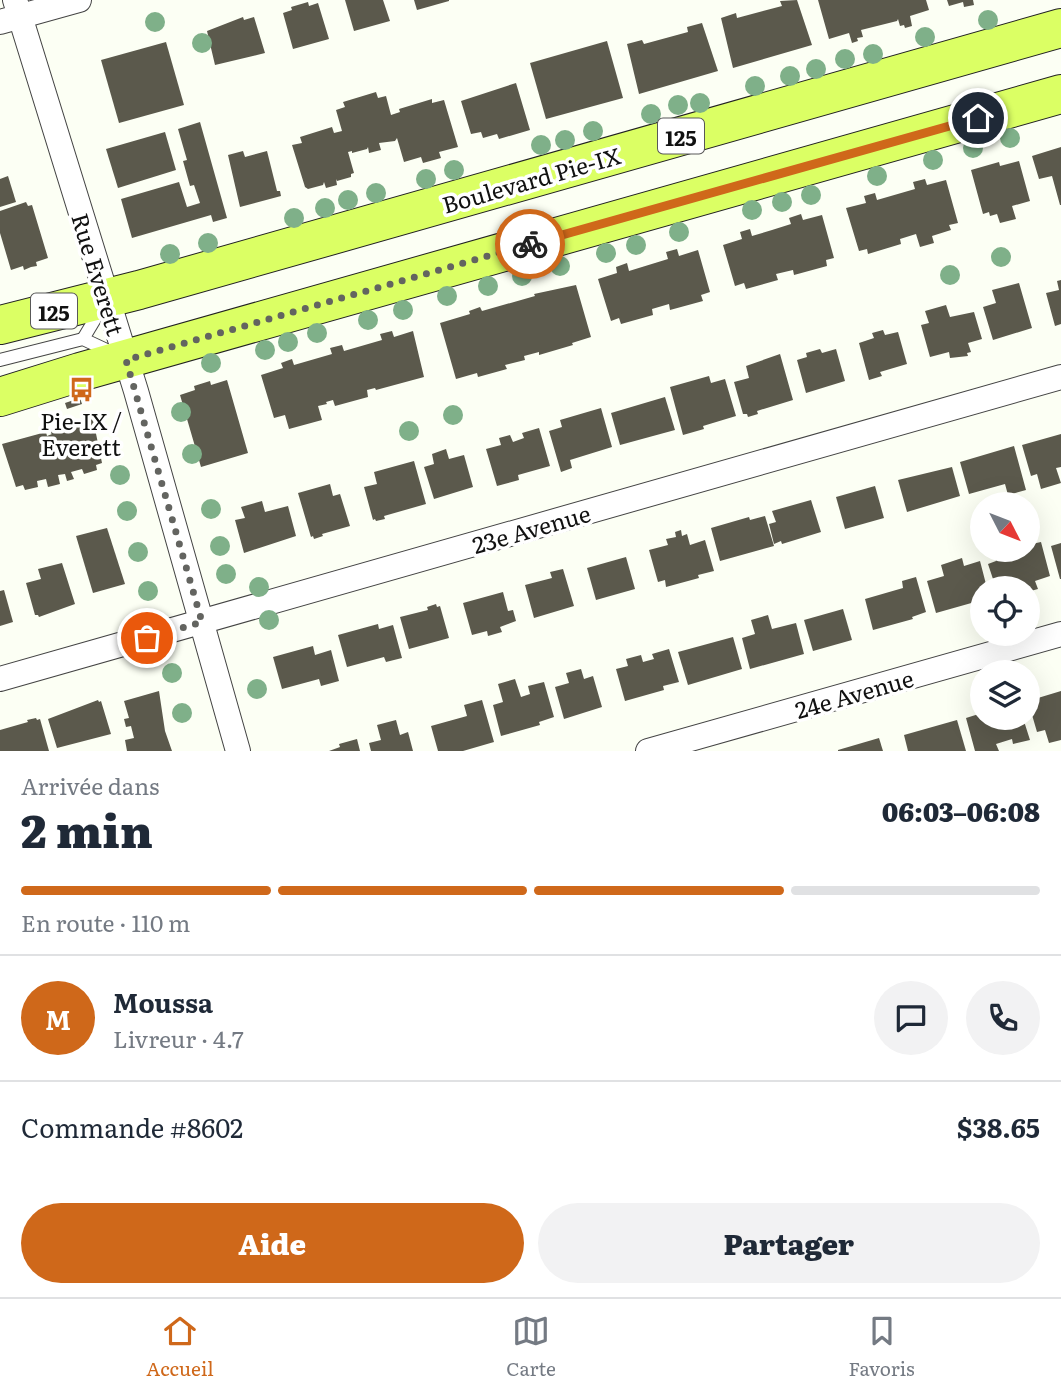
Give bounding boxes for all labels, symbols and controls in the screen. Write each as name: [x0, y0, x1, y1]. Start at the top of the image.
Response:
pin: [948, 88, 1008, 148]
icon: home: [959, 99, 997, 137]
road number: 125: [658, 118, 704, 154]
street label: Boulevard Pie-IX: [438, 137, 624, 221]
street label: Rue Everett: [64, 209, 134, 340]
courier: [495, 209, 565, 279]
icon: bike: [511, 225, 549, 263]
road number: 125: [31, 294, 77, 328]
bus stop icon: Pie-IX / Everett: [67, 376, 95, 404]
place label: Pie-IX / Everett: [40, 403, 122, 463]
north arrow: [970, 492, 1040, 562]
map controls: [970, 492, 1040, 730]
street label: 23e Avenue: [468, 495, 594, 561]
button: locate: [970, 576, 1040, 646]
pin: [117, 608, 177, 668]
icon: bag: [128, 619, 166, 657]
street label: 24e Avenue: [791, 660, 917, 726]
button: layers: [970, 660, 1040, 730]
text: Arrivée dans: [21, 768, 159, 802]
text: 06:03–06:08: [882, 791, 1040, 830]
text: 2 min: [21, 794, 153, 862]
text: En route · 110 m: [21, 905, 190, 939]
button: chat: [874, 981, 948, 1055]
button: phone: [966, 981, 1040, 1055]
text: Moussa: [113, 982, 213, 1021]
text: M: [45, 999, 71, 1038]
text: Livreur · 4.7: [113, 1021, 244, 1055]
text: Commande #8602: [21, 1107, 243, 1146]
text: $38.65: [957, 1107, 1040, 1146]
button: Aide: [21, 1203, 524, 1283]
button: Partager: [538, 1203, 1040, 1283]
tab: Accueil: [146, 1312, 214, 1382]
tab: Carte: [506, 1312, 556, 1382]
tab: Favoris: [849, 1312, 915, 1382]

